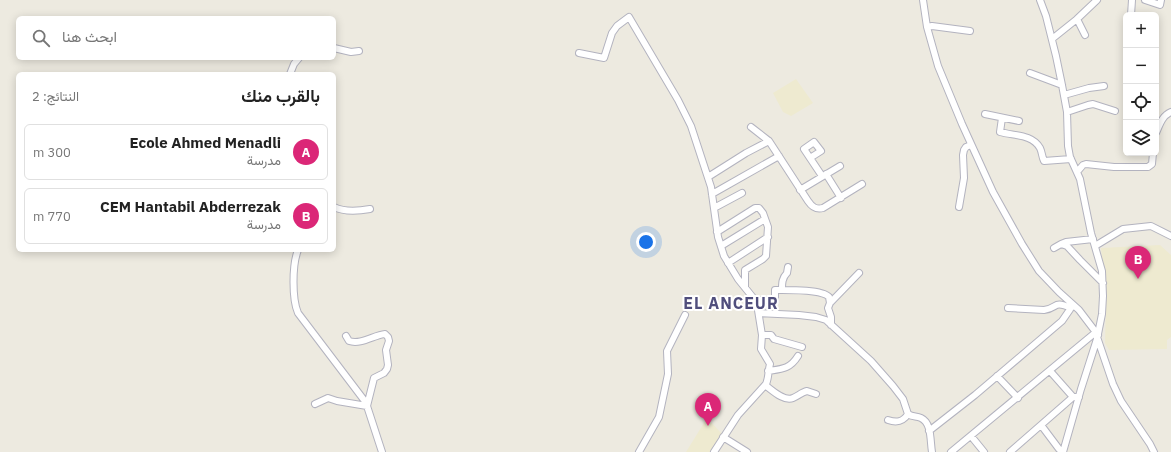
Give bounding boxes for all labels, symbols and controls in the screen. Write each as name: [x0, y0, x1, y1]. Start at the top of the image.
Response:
map controls: [1123, 12, 1159, 156]
button: +: [1123, 12, 1159, 48]
search box: [16, 16, 336, 60]
icon: search: [30, 27, 52, 49]
text: ابحث هنا: [62, 27, 117, 46]
button: −: [1123, 48, 1159, 84]
button: locate: [1123, 84, 1159, 120]
text: بالقرب منك: [241, 85, 320, 107]
text: النتائج: 2: [32, 88, 79, 105]
button: layers: [1123, 120, 1159, 156]
text: Ecole Ahmed Menadli: [130, 133, 281, 152]
text: 300 m: [33, 144, 71, 161]
text: A: [302, 144, 310, 161]
text: مدرسة: [247, 152, 281, 169]
text: CEM Hantabil Abderrezak: [100, 197, 281, 216]
text: 770 m: [33, 208, 71, 225]
text: B: [302, 208, 310, 225]
text: مدرسة: [247, 216, 281, 233]
your location: [636, 232, 656, 252]
pin: B: [1125, 246, 1151, 279]
district label: EL ANCEUR: [683, 293, 779, 313]
pin: A: [695, 393, 721, 426]

